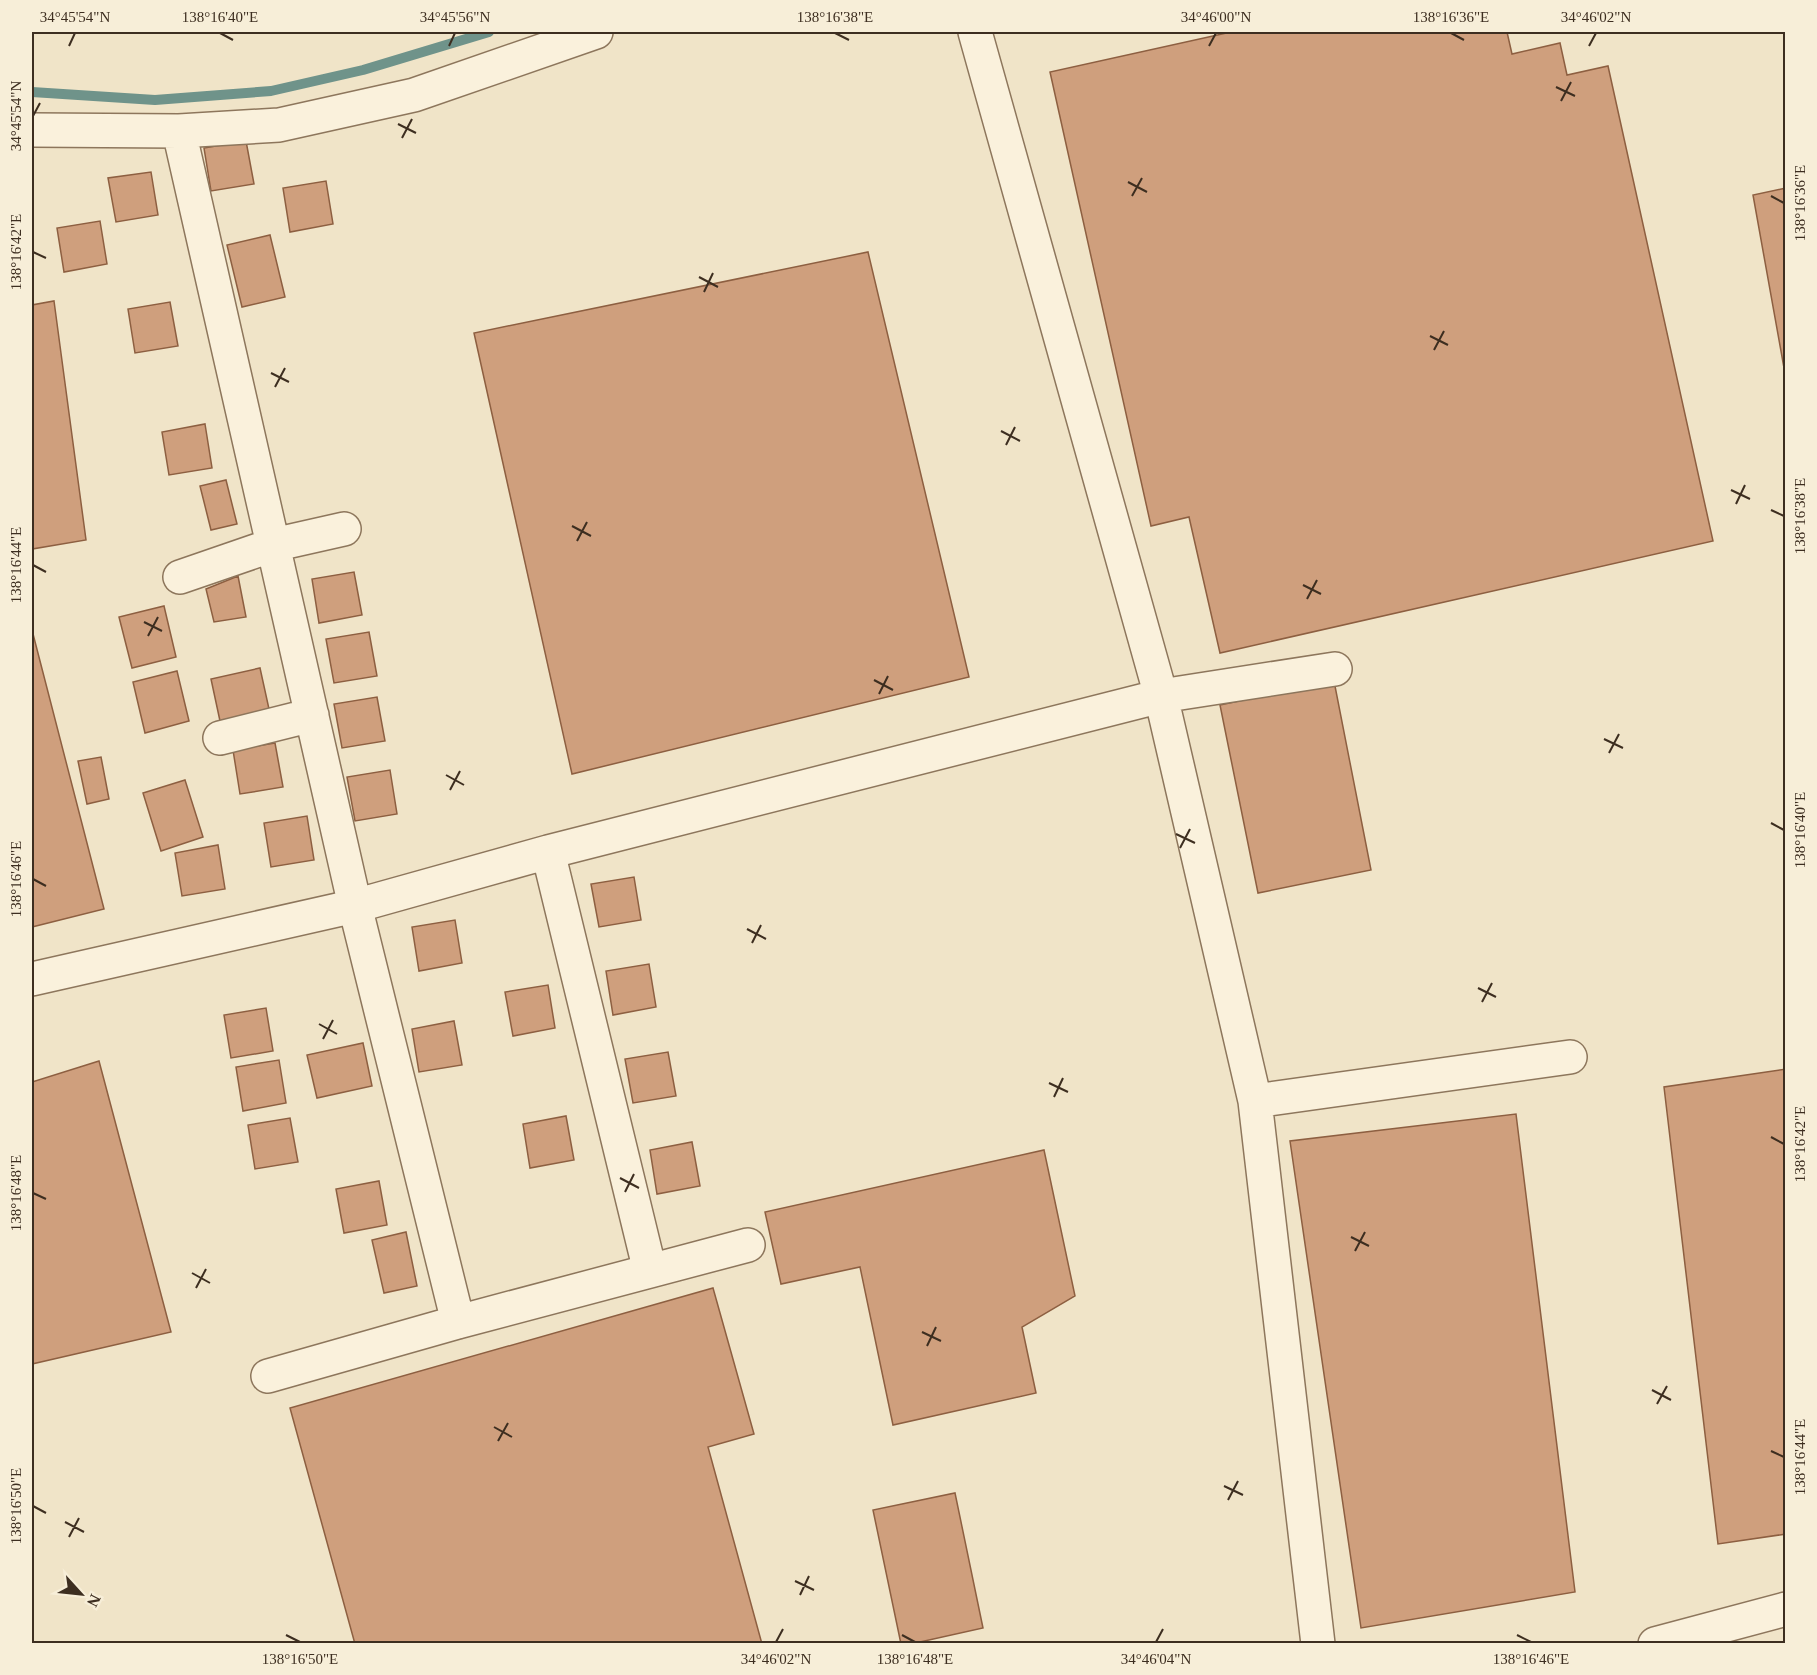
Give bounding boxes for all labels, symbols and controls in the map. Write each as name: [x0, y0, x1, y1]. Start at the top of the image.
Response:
text: 34°45'54"N: [40, 9, 110, 25]
text: 138°16'40"E: [182, 9, 258, 25]
text: 34°45'56"N: [420, 9, 490, 25]
text: 138°16'38"E: [797, 9, 873, 25]
text: 34°46'00"N: [1181, 9, 1251, 25]
text: 138°16'36"E: [1413, 9, 1489, 25]
text: 34°46'02"N: [1561, 9, 1631, 25]
text: 34°45'54"N: [8, 81, 24, 151]
text: 138°16'36"E: [1792, 165, 1808, 241]
text: 138°16'42"E: [8, 214, 24, 290]
text: 138°16'38"E: [1792, 478, 1808, 554]
text: 138°16'44"E: [8, 527, 24, 603]
text: 138°16'40"E: [1792, 792, 1808, 868]
text: 138°16'46"E: [8, 841, 24, 917]
text: 138°16'42"E: [1792, 1106, 1808, 1182]
text: 138°16'48"E: [8, 1155, 24, 1231]
text: 138°16'44"E: [1792, 1419, 1808, 1495]
text: 138°16'50"E: [8, 1468, 24, 1544]
north arrow: [51, 1564, 111, 1624]
text: N: [84, 1592, 104, 1610]
text: 138°16'50"E: [262, 1651, 338, 1667]
text: 34°46'02"N: [741, 1651, 811, 1667]
text: 138°16'48"E: [877, 1651, 953, 1667]
text: 34°46'04"N: [1121, 1651, 1191, 1667]
text: 138°16'46"E: [1493, 1651, 1569, 1667]

